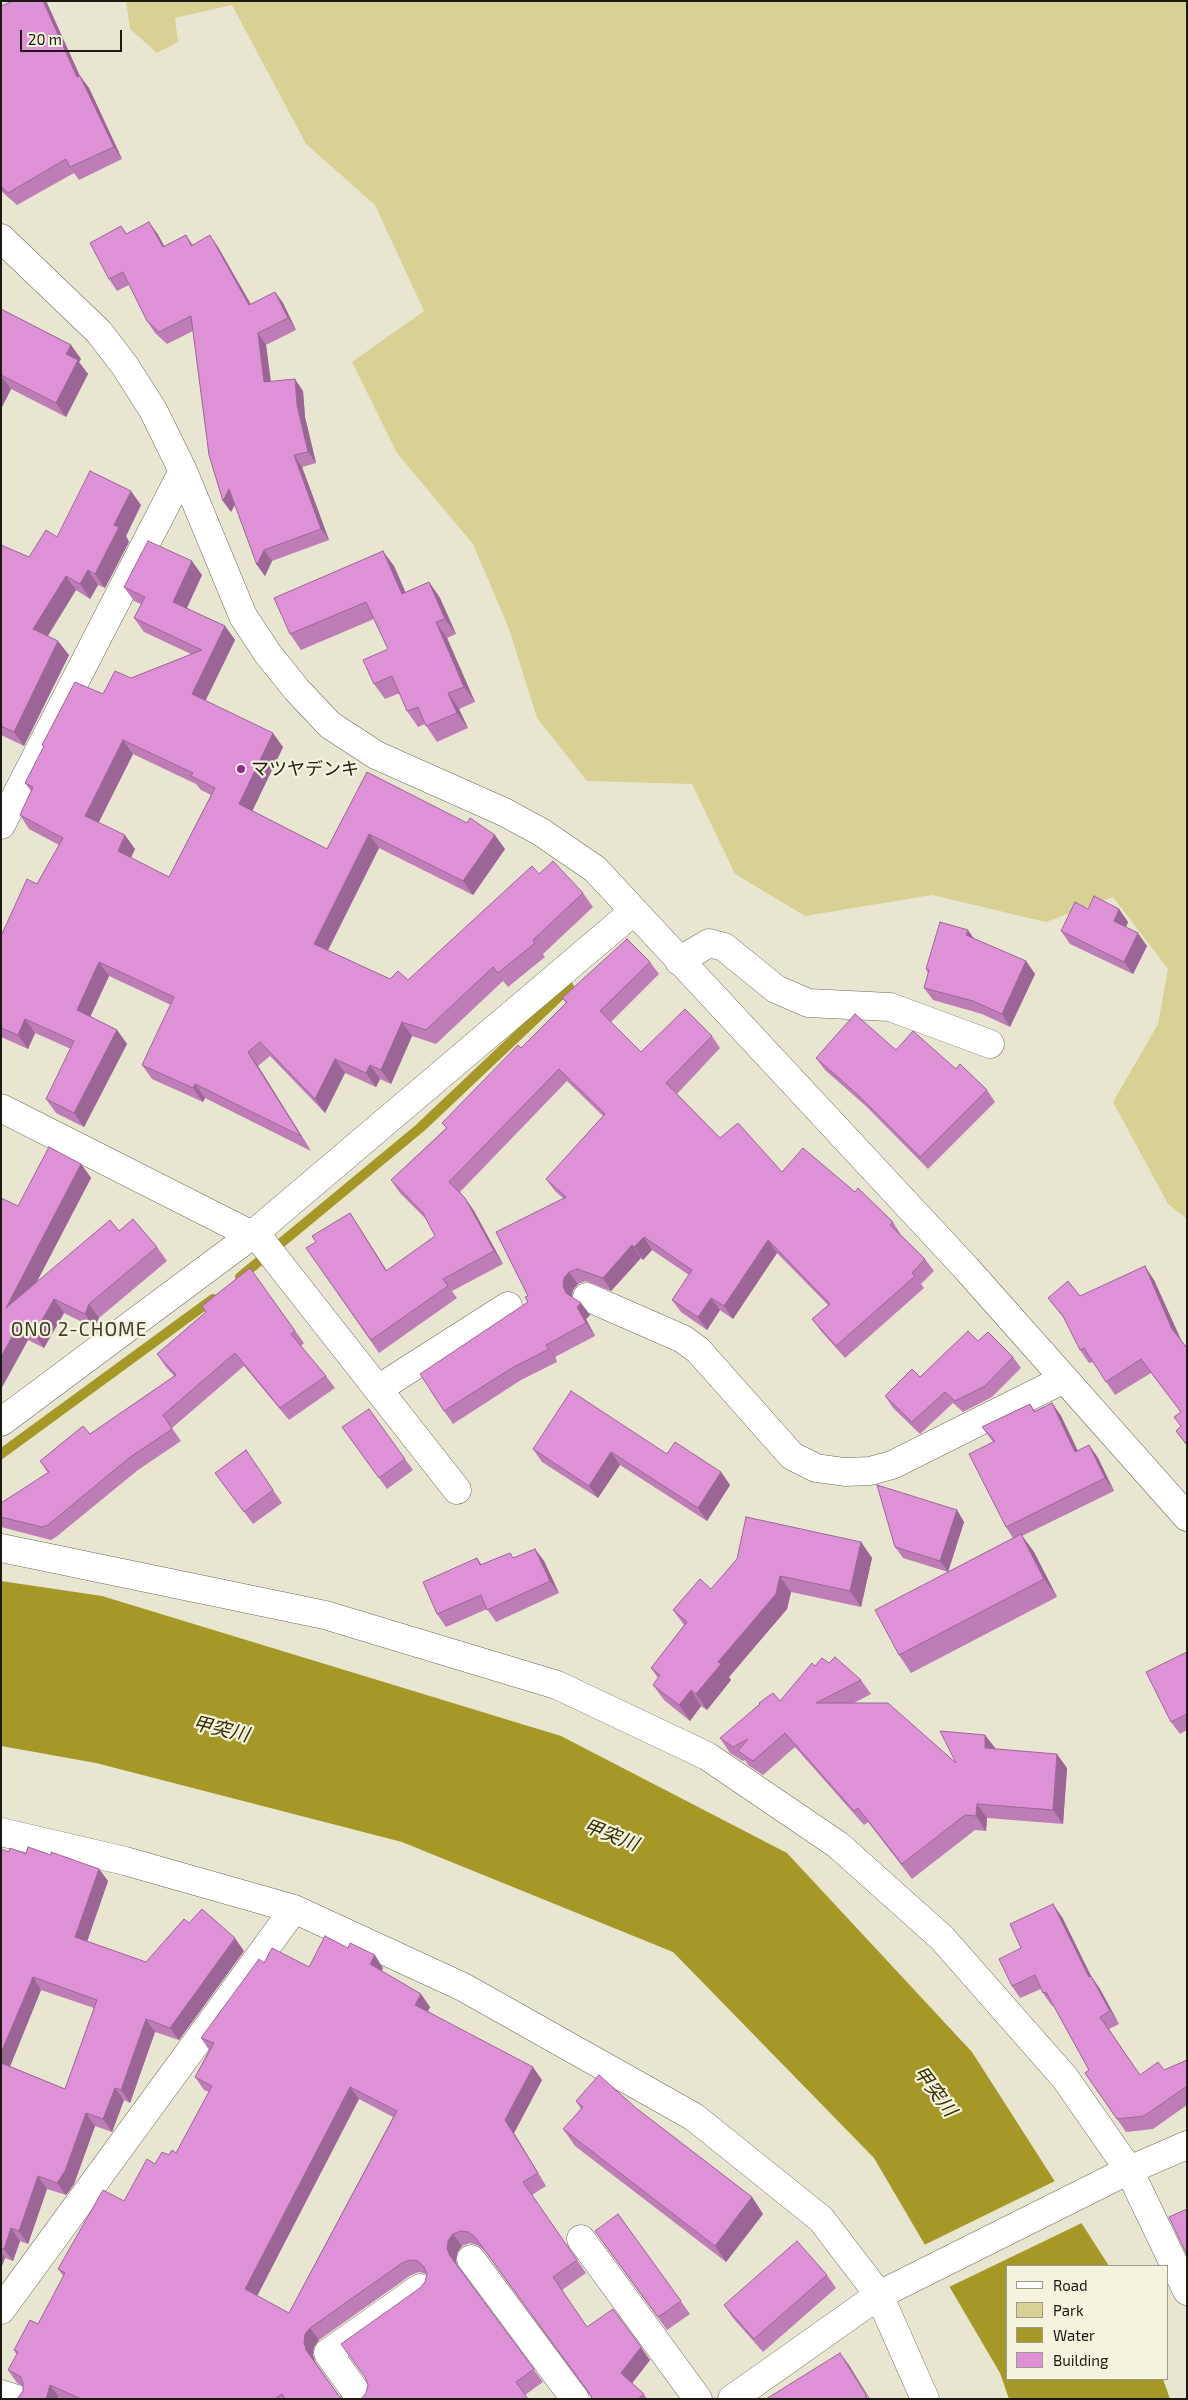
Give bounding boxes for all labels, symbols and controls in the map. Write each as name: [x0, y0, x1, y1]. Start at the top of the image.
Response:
scale bar: [22, 20, 125, 52]
text: 20 m: [28, 30, 62, 48]
place label: マツヤデンキ: [251, 758, 359, 780]
marker: マツヤデンキ: [235, 763, 247, 775]
district label: ONO 2-CHOME: [9, 1319, 149, 1341]
water label: 甲突川: [191, 1711, 251, 1747]
water label: 甲突川: [580, 1814, 642, 1856]
water label: 甲突川: [909, 2061, 961, 2121]
legend: [1006, 2265, 1168, 2380]
text: Road: [1053, 2276, 1088, 2294]
text: Park: [1053, 2301, 1084, 2319]
text: Water: [1053, 2326, 1095, 2344]
text: Building: [1053, 2351, 1108, 2369]

